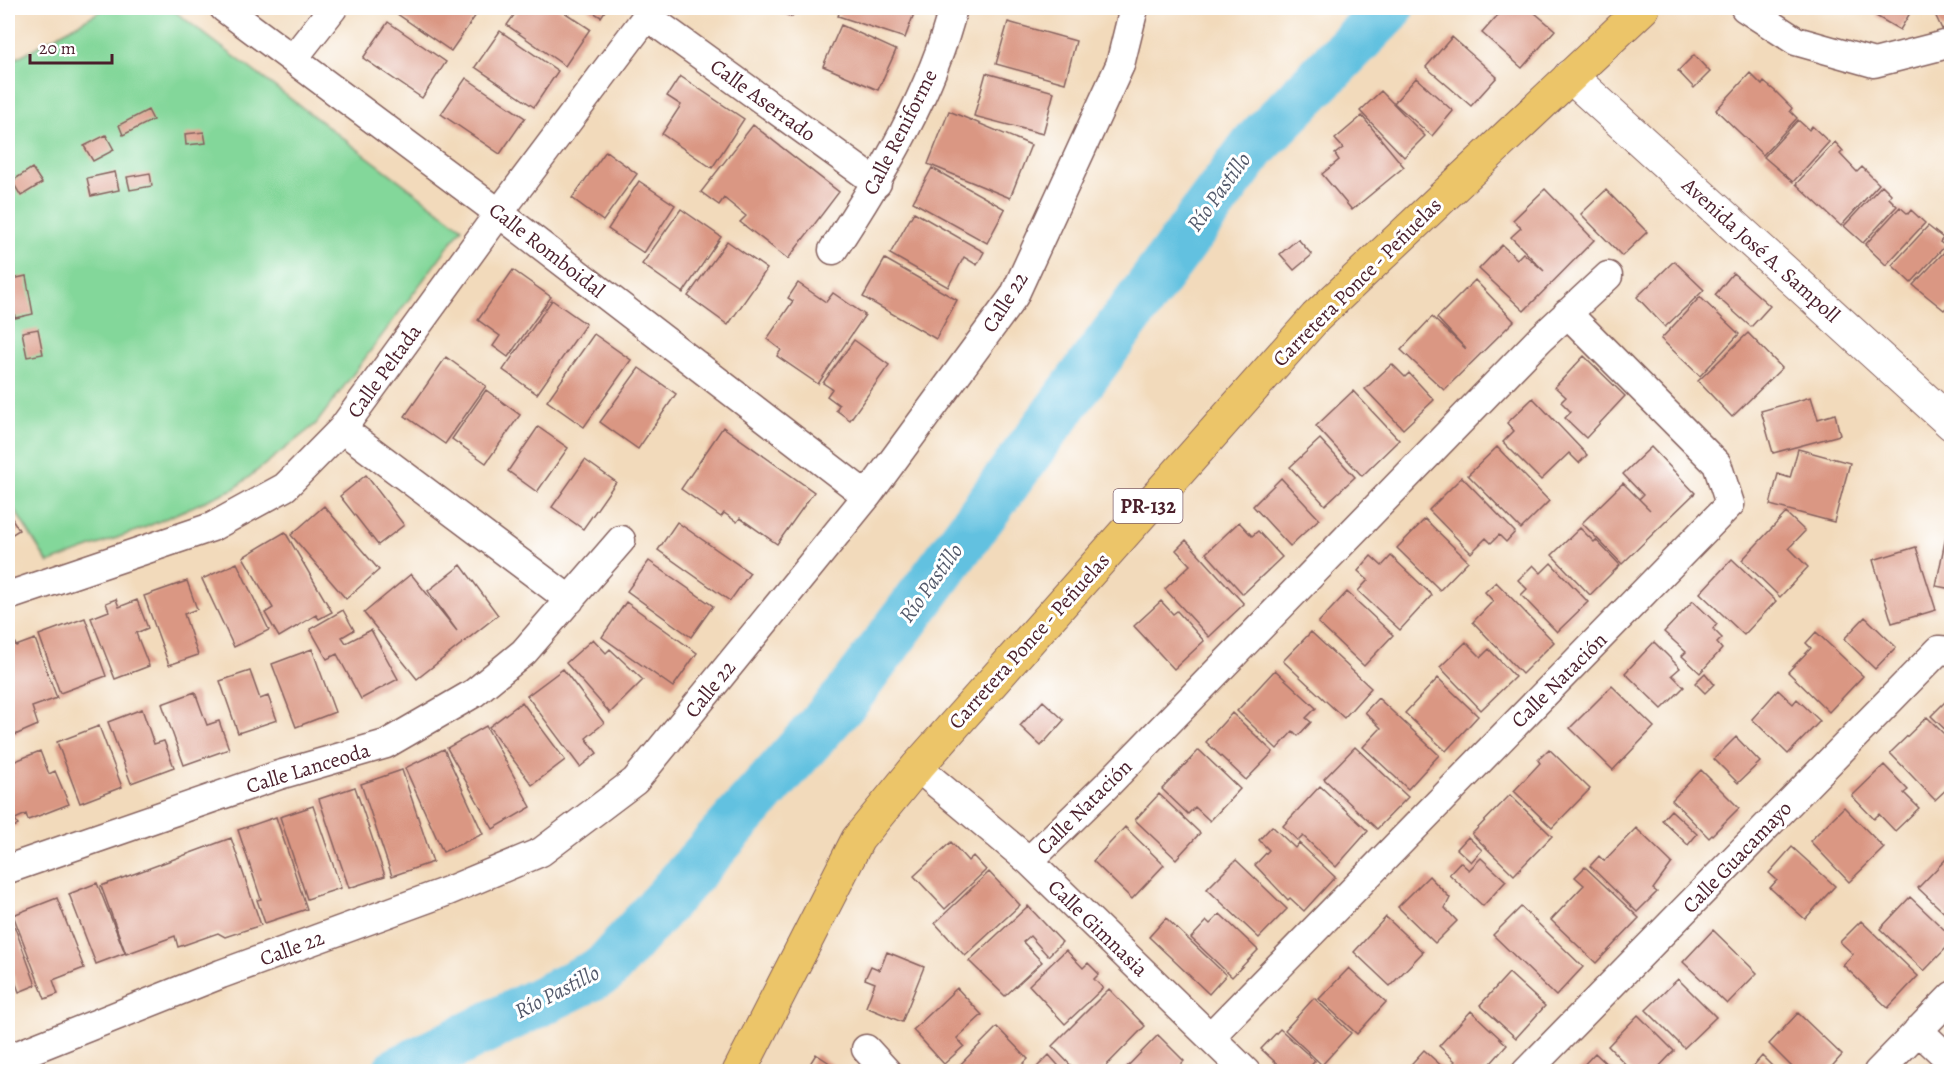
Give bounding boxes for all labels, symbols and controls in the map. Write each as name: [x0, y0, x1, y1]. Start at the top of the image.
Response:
scale bar: [30, 27, 112, 65]
text: 20 m: [39, 36, 76, 60]
street label: Calle Aserrado: [705, 52, 821, 148]
street label: Calle Reniforme: [856, 64, 944, 200]
water label: Río Pastillo: [1180, 146, 1258, 238]
street label: Avenida José A. Sampoll: [1675, 171, 1846, 329]
street label: Carretera Ponce - Peñuelas: [1266, 191, 1448, 373]
street label: Calle Romboidal: [483, 196, 611, 304]
street label: Calle 22: [975, 266, 1035, 338]
street label: Calle Peltada: [340, 318, 428, 424]
road number: PR-132: [1114, 489, 1182, 523]
water label: Río Pastillo: [892, 537, 970, 629]
street label: Carretera Ponce - Peñuelas: [942, 547, 1116, 735]
street label: Calle Natación: [1505, 626, 1613, 734]
street label: Calle 22: [678, 654, 742, 724]
street label: Calle Lanceoda: [243, 736, 374, 800]
street label: Calle Natación: [1030, 753, 1138, 861]
street label: Calle Guacamayo: [1676, 795, 1798, 919]
street label: Calle Gimnasia: [1042, 873, 1154, 983]
street label: Calle 22: [256, 923, 328, 973]
water label: Río Pastillo: [509, 958, 605, 1026]

